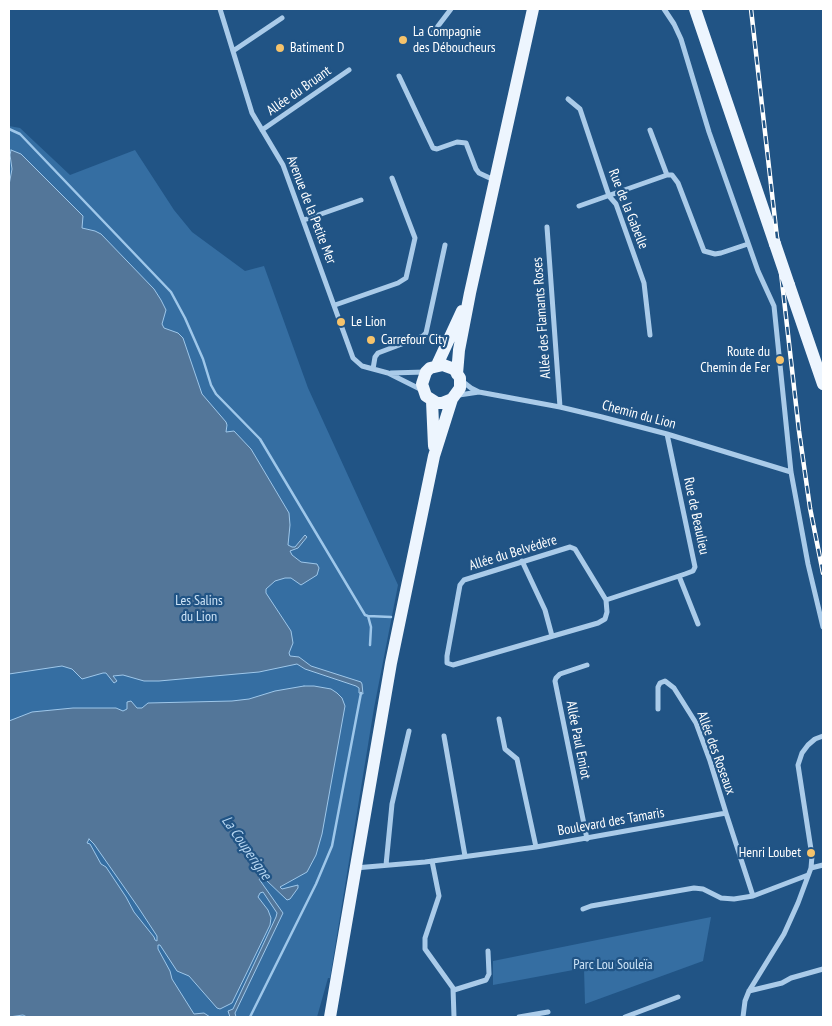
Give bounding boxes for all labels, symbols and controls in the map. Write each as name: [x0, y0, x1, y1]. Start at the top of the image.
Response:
place label: La Compagnie des Déboucheurs: [413, 24, 495, 56]
marker: La Compagnie des Déboucheurs: [397, 34, 409, 46]
place label: Batiment D: [290, 40, 344, 56]
marker: Batiment D: [274, 42, 286, 54]
street label: Allée du Bruant: [264, 63, 334, 119]
street label: Avenue de la Petite Mer: [283, 153, 339, 267]
street label: Rue de la Gabelle: [604, 167, 652, 251]
street label: Allée des Flamants Roses: [529, 257, 555, 379]
place label: Le Lion: [351, 314, 386, 330]
marker: Le Lion: [335, 316, 347, 328]
place label: Carrefour City: [381, 332, 447, 348]
marker: Carrefour City: [365, 334, 377, 346]
place label: Route du Chemin de Fer: [700, 344, 770, 377]
marker: Route du Chemin de Fer: [774, 354, 786, 366]
street label: Chemin du Lion: [600, 397, 678, 433]
street label: Rue de Beaulieu: [680, 476, 712, 556]
street label: Allée du Belvédère: [467, 532, 559, 574]
park label: Les Salins du Lion: [175, 593, 223, 626]
street label: Allée Paul Emiot: [562, 699, 594, 781]
street label: Allée des Roseaux: [693, 709, 739, 797]
street label: Boulevard des Tamaris: [556, 804, 666, 840]
water label: La Couperigne: [217, 813, 275, 883]
place label: Henri Loubet: [739, 845, 801, 861]
marker: Henri Loubet: [805, 847, 817, 859]
park label: Parc Lou Souleïa: [573, 957, 653, 973]

